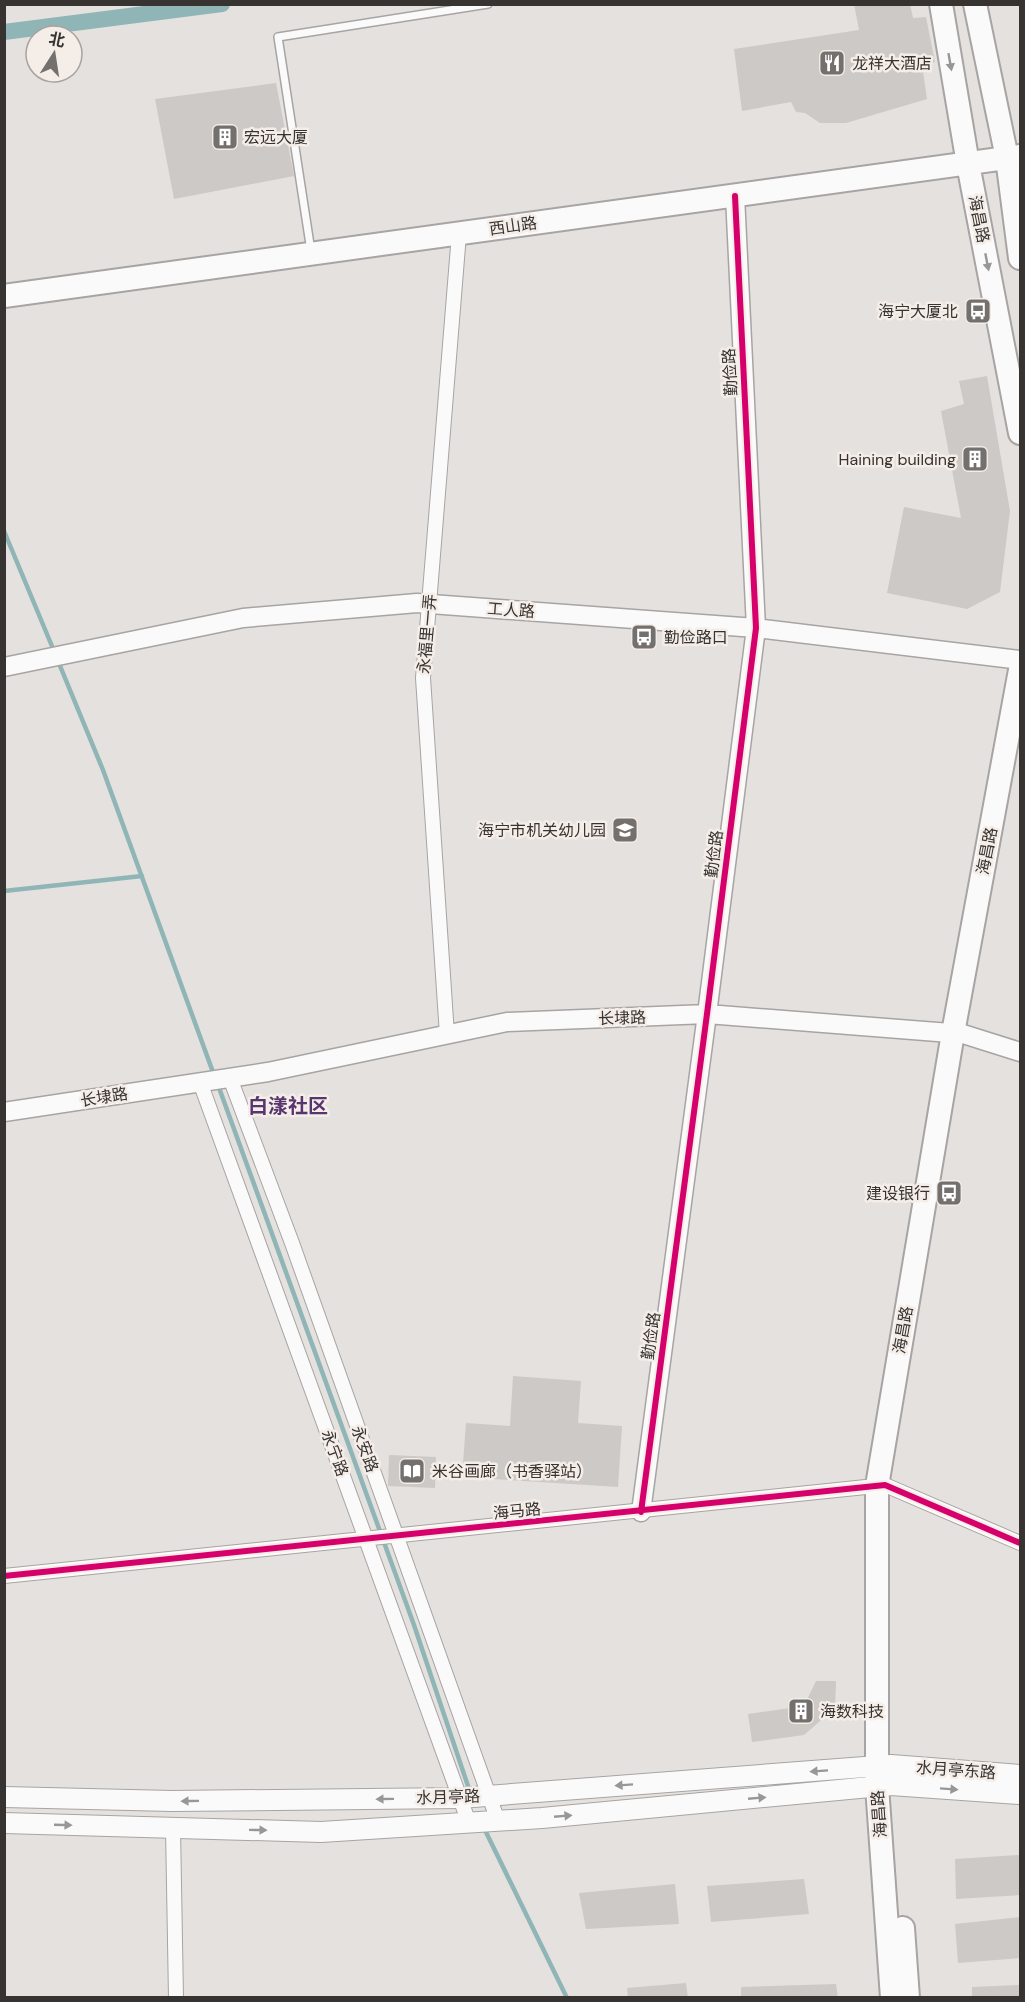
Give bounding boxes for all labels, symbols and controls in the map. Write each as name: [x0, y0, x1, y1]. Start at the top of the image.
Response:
north arrow: [24, 24, 84, 84]
text: 北: [47, 28, 67, 52]
restaurant icon: 龙祥大酒店: [817, 48, 847, 78]
place label: 龙祥大酒店: [852, 53, 932, 74]
one-way arrow: [946, 53, 955, 72]
building icon: 宏远大厦: [210, 122, 240, 152]
place label: 宏远大厦: [244, 127, 308, 148]
street label: 海昌路: [964, 193, 994, 245]
street label: 西山路: [488, 212, 538, 240]
one-way arrow: [983, 253, 992, 272]
bus stop icon: 海宁大厦北: [963, 296, 993, 326]
place label: 海宁大厦北: [878, 301, 958, 322]
street label: 勤俭路: [718, 347, 742, 397]
building icon: Haining building: [960, 444, 990, 474]
place label: Haining building: [839, 449, 956, 470]
street label: 永福里一弄: [413, 593, 441, 675]
street label: 工人路: [486, 598, 536, 622]
bus stop icon: 勤俭路口: [629, 622, 659, 652]
place label: 勤俭路口: [664, 627, 728, 648]
school or university icon: 海宁市机关幼儿园: [610, 815, 640, 845]
place label: 海宁市机关幼儿园: [478, 820, 606, 841]
street label: 海昌路: [972, 825, 1002, 877]
street label: 勤俭路: [701, 829, 727, 879]
street label: 长埭路: [598, 1007, 646, 1029]
street label: 长埭路: [79, 1083, 129, 1111]
district label: 白漾社区: [248, 1093, 328, 1119]
bus stop icon: 建设银行: [934, 1178, 964, 1208]
place label: 建设银行: [866, 1183, 930, 1204]
street label: 海昌路: [888, 1305, 918, 1355]
street label: 勤俭路: [637, 1311, 665, 1361]
street label: 永安路: [347, 1423, 383, 1475]
street label: 永宁路: [317, 1427, 353, 1479]
library icon: 米谷画廊（书香驿站）: [397, 1456, 427, 1486]
place label: 米谷画廊（书香驿站）: [432, 1461, 592, 1482]
street label: 海马路: [492, 1498, 542, 1524]
building icon: 海数科技: [786, 1696, 816, 1726]
place label: 海数科技: [820, 1701, 884, 1722]
street label: 水月亭东路: [915, 1757, 997, 1783]
one-way arrow: [809, 1766, 828, 1775]
one-way arrow: [614, 1780, 633, 1790]
one-way arrow: [940, 1784, 959, 1794]
street label: 水月亭路: [416, 1785, 480, 1809]
street label: 海昌路: [867, 1789, 891, 1839]
one-way arrow: [748, 1793, 767, 1803]
one-way arrow: [375, 1794, 394, 1803]
one-way arrow: [180, 1796, 199, 1806]
one-way arrow: [553, 1811, 572, 1821]
one-way arrow: [53, 1820, 72, 1830]
one-way arrow: [248, 1825, 267, 1835]

